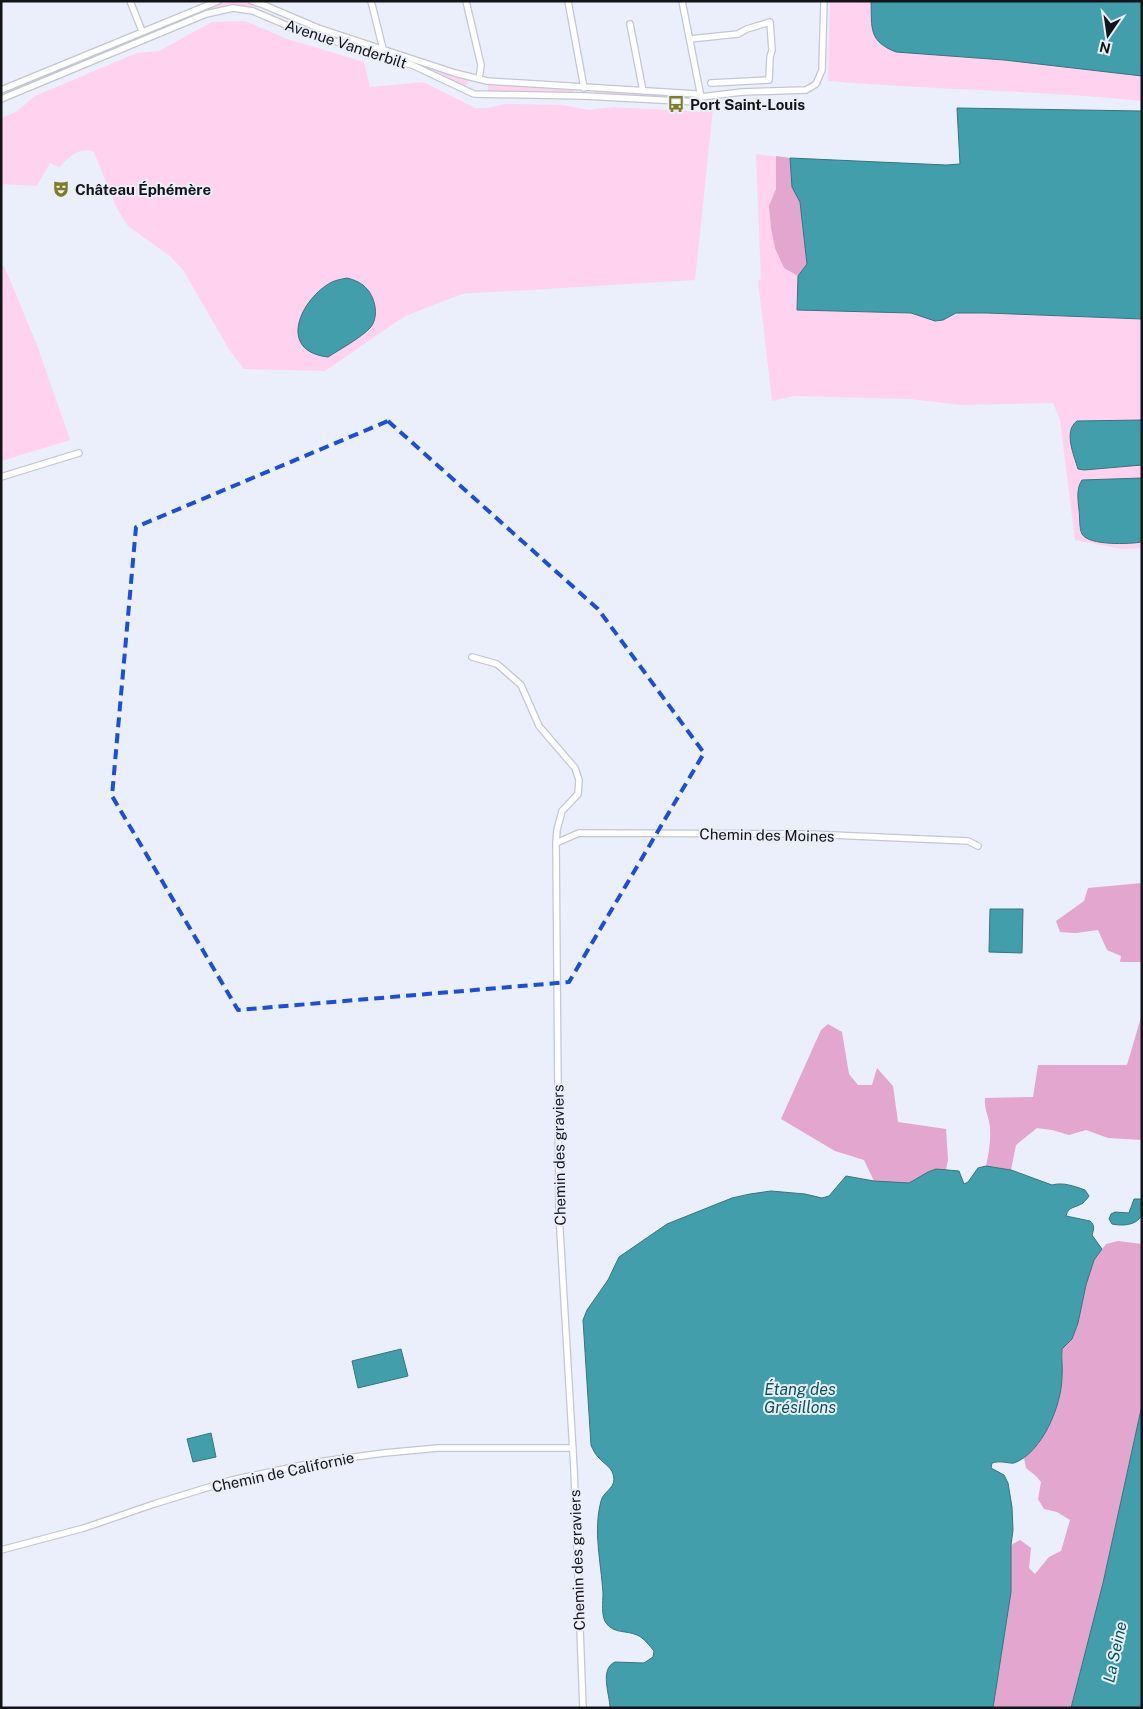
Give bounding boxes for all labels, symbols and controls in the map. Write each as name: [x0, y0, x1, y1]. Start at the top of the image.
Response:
north arrow: [1083, 10, 1133, 60]
street label: Avenue Vanderbilt: [283, 16, 409, 72]
text: N: [1098, 39, 1112, 57]
bus stop icon: Port Saint-Louis: [666, 94, 686, 114]
place label: Port Saint-Louis: [690, 96, 805, 113]
theatre icon: Château Éphémère: [51, 179, 71, 199]
place label: Château Éphémère: [75, 181, 211, 198]
street label: Chemin des Moines: [699, 825, 835, 845]
street label: Chemin des graviers: [549, 1084, 569, 1226]
water label: Étang des Grésillons: [764, 1379, 836, 1417]
street label: Chemin de Californie: [210, 1449, 356, 1495]
street label: Chemin des graviers: [566, 1489, 588, 1631]
water label: La Seine: [1099, 1619, 1131, 1684]

